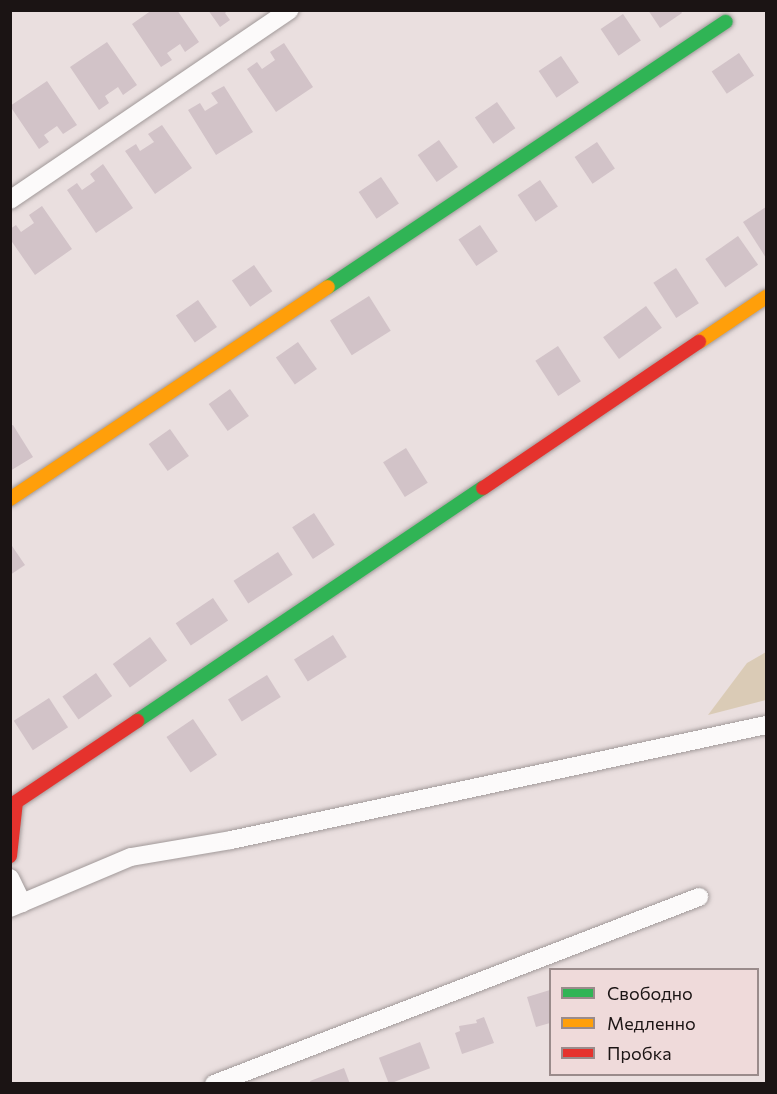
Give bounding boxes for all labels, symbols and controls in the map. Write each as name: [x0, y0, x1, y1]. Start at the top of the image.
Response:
legend: [549, 968, 759, 1076]
text: Свободно: [607, 982, 693, 1004]
text: Медленно: [607, 1012, 696, 1034]
text: Пробка: [607, 1042, 672, 1064]

